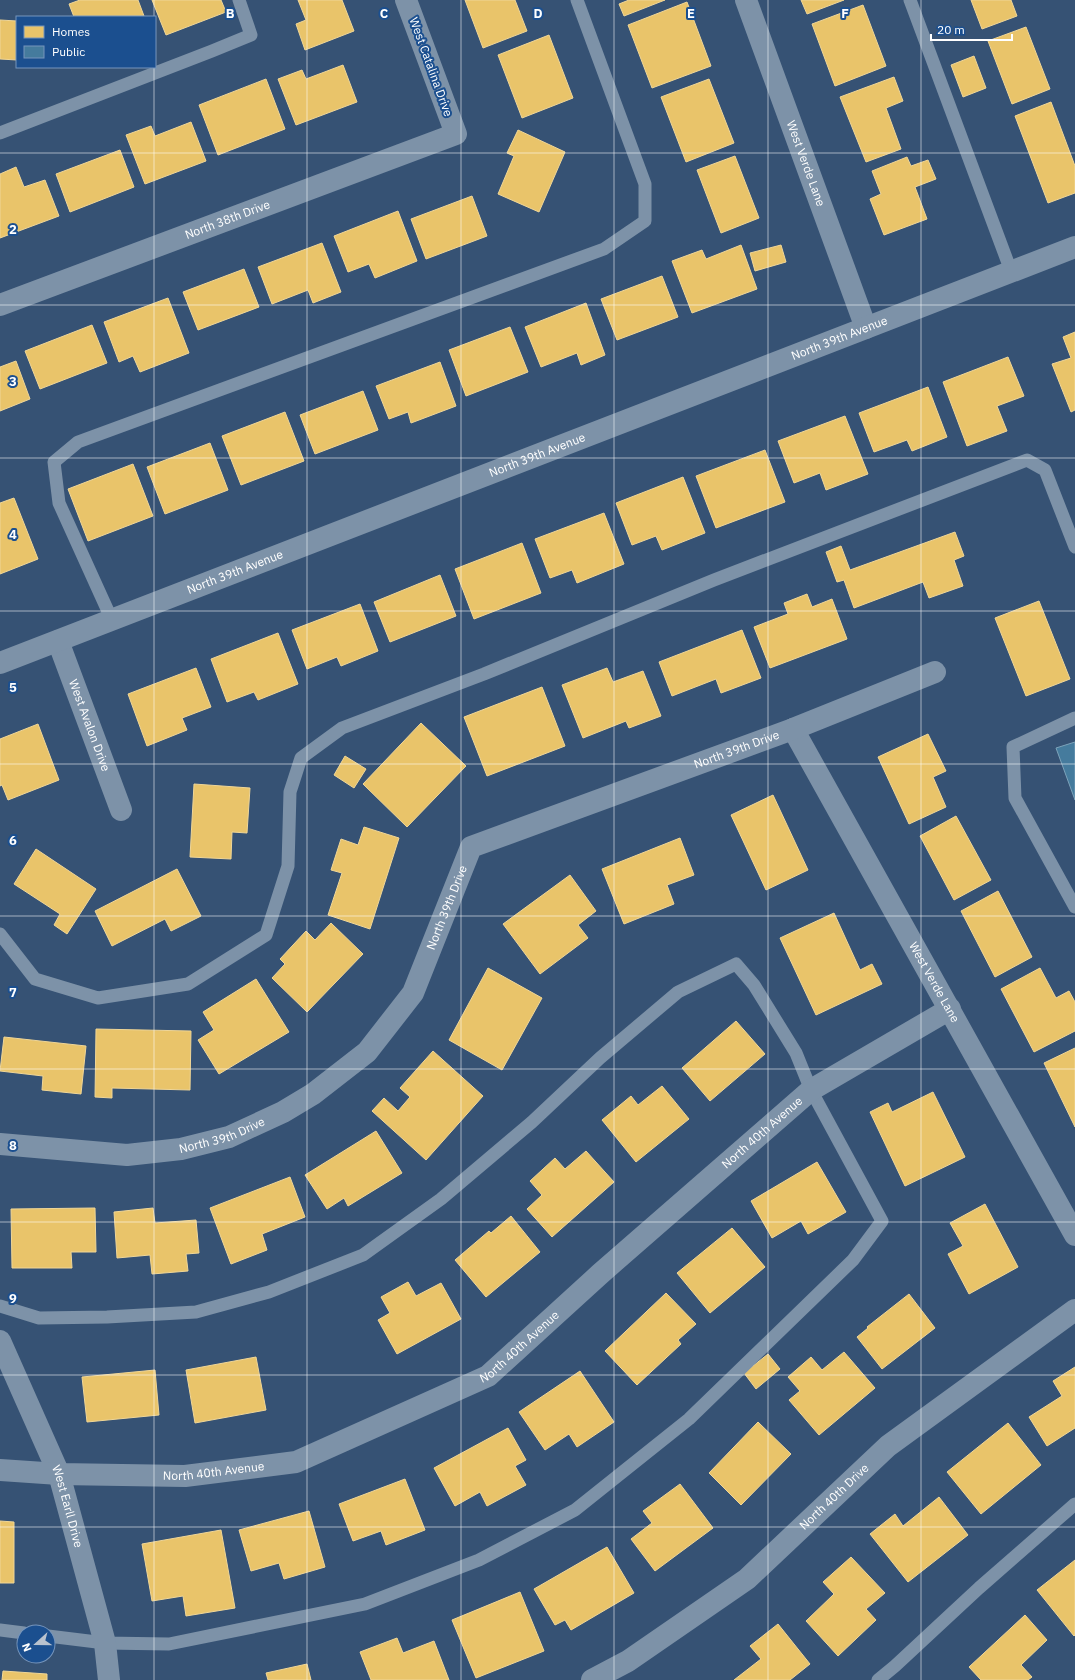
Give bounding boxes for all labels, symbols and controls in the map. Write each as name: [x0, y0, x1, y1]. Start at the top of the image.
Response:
text: B: [226, 5, 235, 22]
text: C: [380, 5, 389, 22]
text: D: [533, 5, 543, 22]
text: E: [687, 5, 695, 22]
text: F: [841, 5, 849, 22]
street label: West Catalina Drive: [407, 15, 457, 119]
legend: [16, 16, 156, 68]
scale bar: [931, 16, 1012, 42]
text: 20 m: [937, 22, 965, 37]
text: Homes: [52, 24, 90, 39]
text: Public: [52, 44, 85, 59]
street label: West Verde Lane: [784, 118, 829, 208]
street label: North 38th Drive: [183, 196, 272, 242]
text: 2: [9, 221, 17, 238]
street label: North 39th Avenue: [789, 312, 890, 363]
text: 3: [9, 373, 17, 390]
street label: North 39th Avenue: [487, 429, 588, 480]
text: 4: [9, 526, 17, 543]
street label: North 39th Avenue: [185, 546, 285, 597]
street label: West Avalon Drive: [66, 677, 114, 774]
text: 5: [9, 679, 17, 696]
street label: North 39th Drive: [692, 727, 782, 772]
text: 6: [9, 832, 17, 849]
street label: North 39th Drive: [423, 862, 470, 952]
street label: West Verde Lane: [906, 939, 963, 1025]
text: 7: [9, 984, 17, 1001]
street label: North 40th Avenue: [718, 1093, 805, 1171]
street label: North 39th Drive: [177, 1113, 267, 1156]
text: 8: [9, 1137, 17, 1154]
text: 9: [9, 1290, 17, 1307]
street label: North 40th Avenue: [477, 1307, 562, 1386]
street label: North 40th Avenue: [163, 1458, 265, 1483]
street label: North 40th Drive: [796, 1460, 872, 1533]
street label: West Earll Drive: [49, 1463, 87, 1550]
north arrow: [16, 1624, 56, 1664]
text: N: [19, 1641, 35, 1654]

